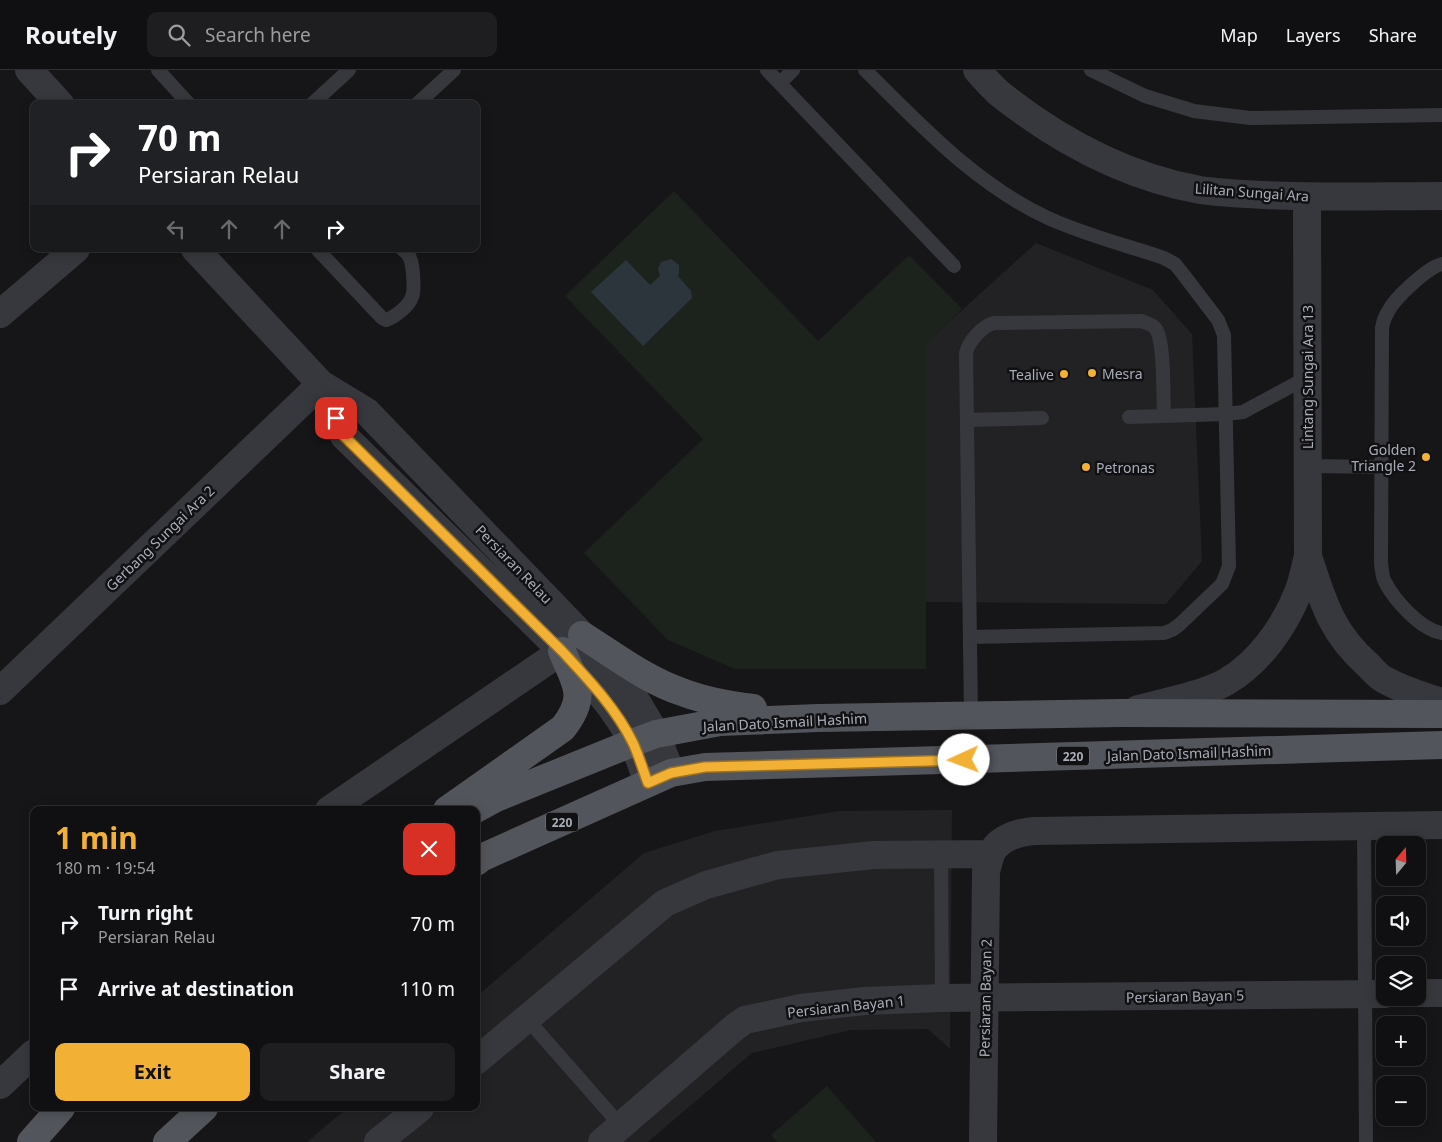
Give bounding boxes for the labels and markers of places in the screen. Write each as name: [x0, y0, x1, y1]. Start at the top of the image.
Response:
place label: Mesra: [1102, 364, 1143, 383]
place label: Tealive: [1009, 365, 1054, 384]
marker: Mesra: [1086, 367, 1098, 379]
marker: Tealive: [1058, 368, 1070, 380]
pin: [315, 397, 357, 439]
place label: Golden Triangle 2: [1351, 440, 1416, 475]
marker: Golden Triangle 2: [1420, 451, 1432, 463]
place label: Petronas: [1096, 458, 1155, 477]
marker: Petronas: [1080, 461, 1092, 473]

